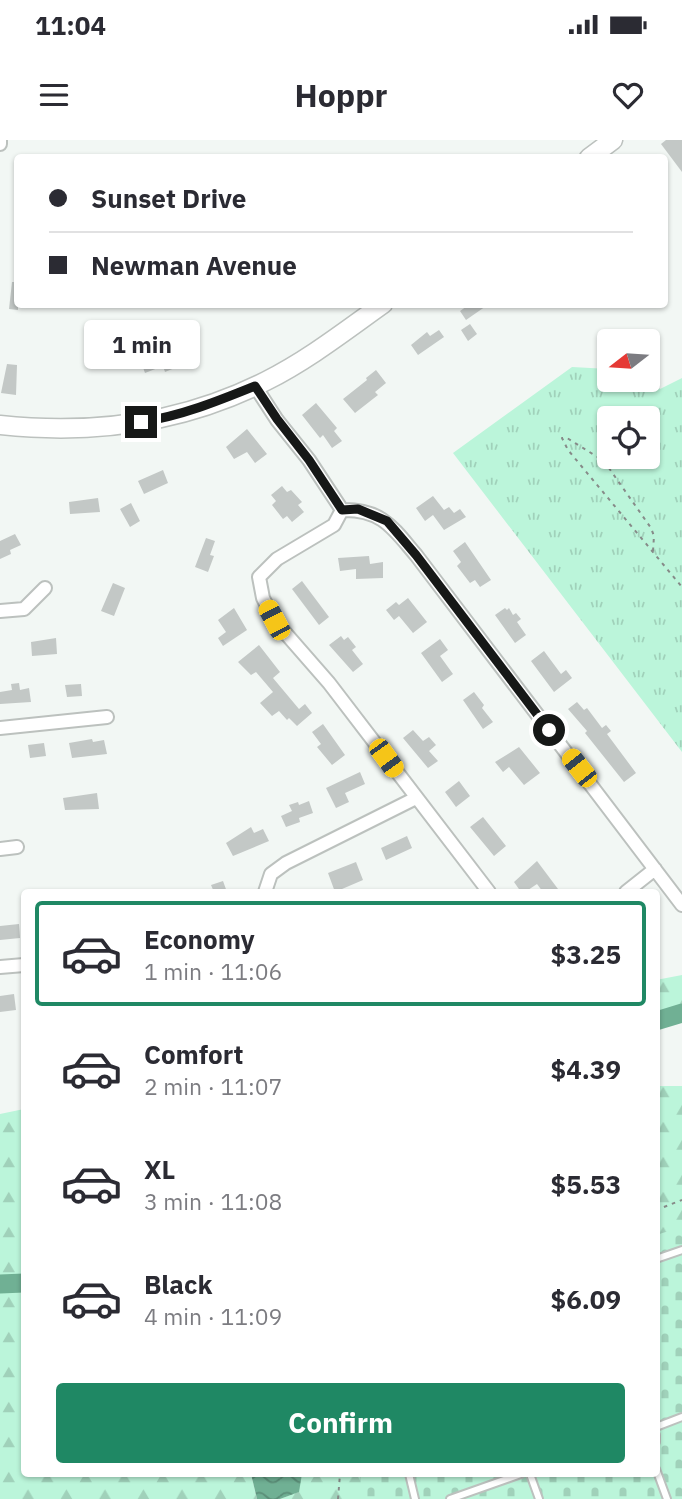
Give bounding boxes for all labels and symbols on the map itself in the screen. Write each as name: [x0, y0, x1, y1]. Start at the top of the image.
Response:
callout: 1 min: [83, 320, 199, 370]
north arrow: [597, 329, 660, 392]
route end: [125, 406, 157, 438]
car: [255, 597, 294, 643]
route start: [533, 714, 565, 746]
car: [366, 735, 407, 781]
car: [558, 745, 601, 791]

